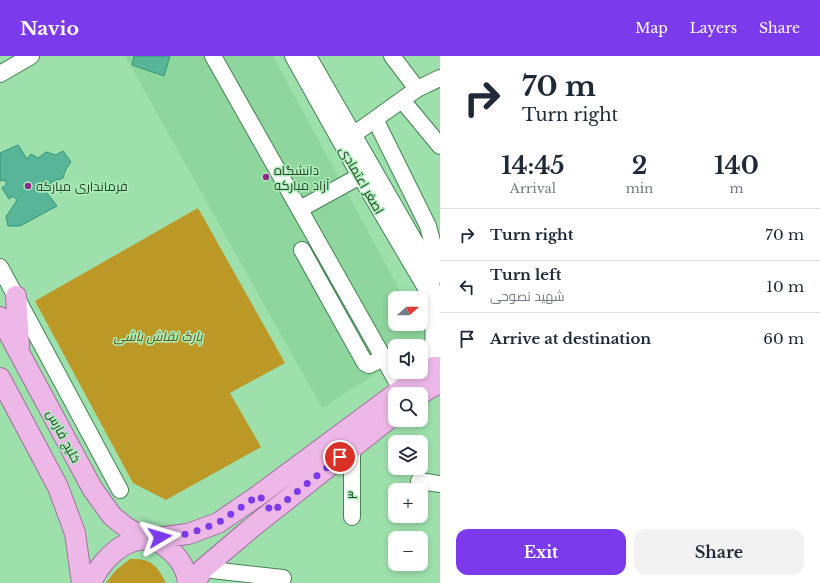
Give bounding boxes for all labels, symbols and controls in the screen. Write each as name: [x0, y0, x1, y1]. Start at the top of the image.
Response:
text: Navio: [20, 17, 79, 40]
text: Map: [635, 19, 668, 37]
text: Layers: [690, 19, 737, 37]
text: Share: [759, 19, 800, 37]
text: 70 m: [522, 69, 596, 104]
icon: right: [456, 72, 508, 124]
text: Turn right: [522, 104, 618, 126]
street label: اصغر اعتمادی: [335, 143, 388, 217]
text: 14:45: [501, 151, 565, 180]
text: 2: [632, 151, 647, 180]
text: 140: [714, 151, 759, 180]
place label: دانشگاه آزاد مبارکه: [274, 162, 330, 194]
marker: دانشگاه آزاد مبارکه: [261, 172, 271, 182]
place label: فرمانداری مبارکه: [36, 178, 128, 195]
text: Arrival: [510, 180, 556, 197]
text: min: [626, 180, 653, 197]
text: m: [730, 180, 744, 197]
marker: فرمانداری مبارکه: [23, 181, 33, 191]
icon: right: [456, 224, 478, 246]
text: Turn right: [490, 225, 573, 244]
text: 70 m: [765, 225, 804, 244]
text: Turn left: [490, 265, 561, 284]
icon: left: [456, 276, 478, 298]
text: 10 m: [766, 277, 804, 296]
text: شهید نصوحی: [490, 288, 565, 305]
north arrow: [388, 291, 428, 331]
map controls: [388, 291, 428, 571]
park label: پارک نقاش باشی: [114, 328, 204, 345]
icon: arrive: [456, 328, 478, 350]
text: Arrive at destination: [490, 329, 651, 348]
text: 60 m: [763, 329, 804, 348]
button: sound: [388, 339, 428, 379]
button: search: [388, 387, 428, 427]
street label: خلیج فارس: [42, 407, 85, 466]
button: layers: [388, 435, 428, 475]
pin: [323, 440, 357, 474]
icon: arrive: [329, 446, 351, 468]
button: +: [388, 483, 428, 523]
street label: ۳: [344, 491, 361, 499]
position arrow: [139, 516, 181, 558]
button: Exit: [456, 529, 626, 575]
button: Share: [634, 529, 804, 575]
button: −: [388, 531, 428, 571]

